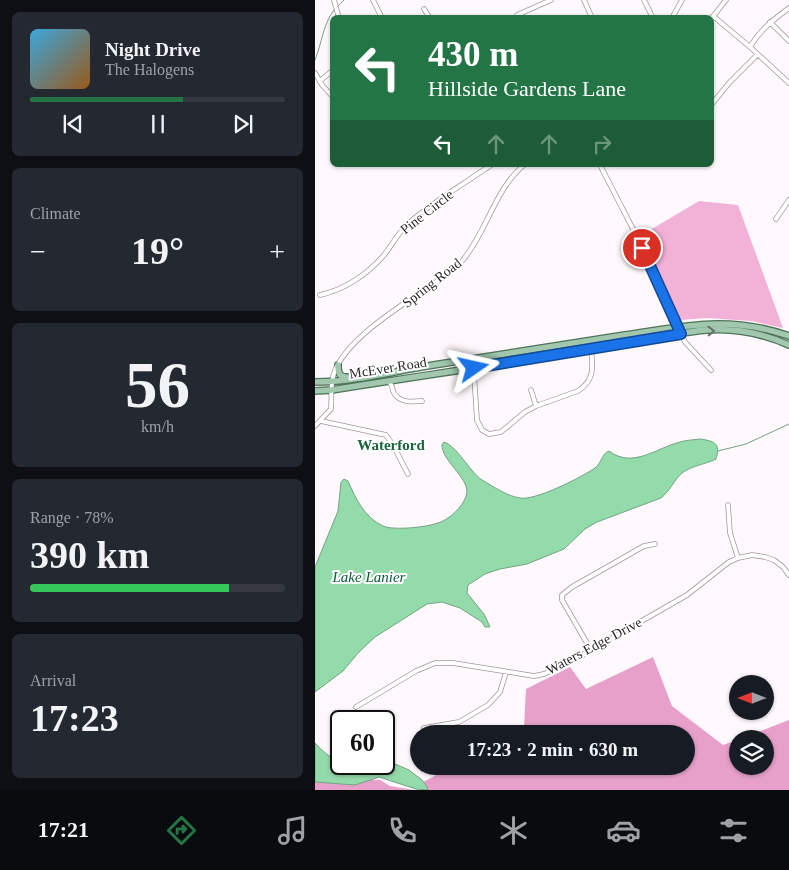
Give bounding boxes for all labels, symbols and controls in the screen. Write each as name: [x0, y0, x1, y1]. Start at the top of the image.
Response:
icon: left: [345, 35, 410, 100]
text: 430 m: [428, 35, 518, 74]
text: Night Drive: [105, 39, 201, 60]
text: The Halogens: [105, 61, 194, 78]
text: Hillside Gardens Lane: [428, 76, 626, 101]
icon: previous: [59, 110, 87, 138]
icon: pause: [144, 110, 172, 138]
icon: next: [229, 110, 257, 138]
icon: left: [429, 130, 457, 158]
icon: ahead: [482, 130, 510, 158]
icon: ahead: [535, 130, 563, 158]
icon: right: [588, 130, 616, 158]
street label: Pine Circle: [398, 187, 456, 237]
text: Climate: [30, 205, 81, 222]
pin: [621, 227, 663, 269]
text: 19°: [131, 230, 184, 272]
icon: arrive: [628, 234, 656, 262]
text: −: [30, 236, 46, 267]
text: +: [269, 236, 285, 267]
street label: Spring Road: [400, 255, 464, 311]
one-way arrow: [708, 326, 715, 336]
position arrow: [447, 341, 499, 393]
text: 56: [125, 349, 190, 421]
street label: McEver Road: [348, 354, 428, 382]
text: km/h: [141, 418, 174, 435]
district label: Waterford: [357, 437, 425, 453]
text: Range · 78%: [30, 509, 114, 526]
text: 390 km: [30, 534, 149, 576]
water label: Lake Lanier: [332, 569, 406, 585]
street label: Waters Edge Drive: [544, 614, 644, 678]
text: Arrival: [30, 672, 76, 689]
north arrow: [729, 675, 774, 720]
map controls: [729, 675, 774, 775]
text: 17:23: [30, 697, 119, 739]
speed limit sign: 60: [330, 710, 395, 775]
button: layers: [729, 730, 774, 775]
text: 17:23 · 2 min · 630 m: [467, 739, 638, 760]
icon: directions: [164, 813, 199, 848]
icon: music: [275, 813, 310, 848]
icon: phone: [385, 813, 420, 848]
icon: climate: [496, 813, 531, 848]
icon: car: [606, 813, 641, 848]
icon: filters: [716, 813, 751, 848]
text: 17:21: [38, 817, 89, 842]

